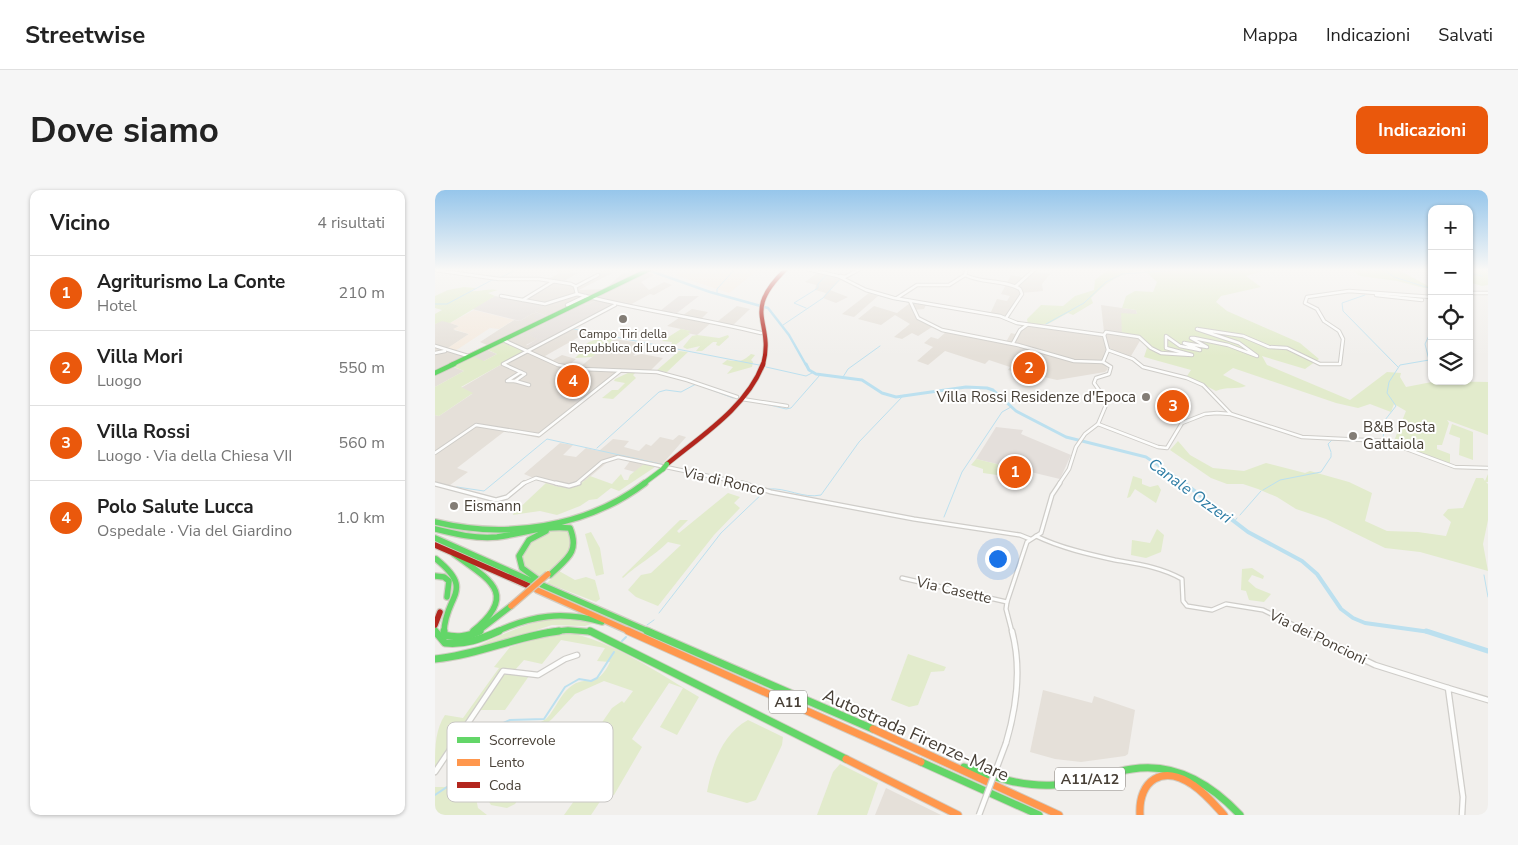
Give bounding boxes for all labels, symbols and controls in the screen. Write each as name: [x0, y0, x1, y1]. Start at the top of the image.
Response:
text: Streetwise: [25, 19, 145, 51]
text: Mappa: [1242, 23, 1298, 47]
text: Indicazioni: [1326, 23, 1410, 47]
text: Salvati: [1438, 23, 1493, 47]
button: Indicazioni: [1356, 106, 1488, 154]
text: Dove siamo: [30, 107, 219, 154]
map controls: [1428, 205, 1473, 385]
button: +: [1428, 205, 1473, 250]
text: Vicino: [50, 209, 110, 237]
text: 4 risultati: [317, 212, 385, 234]
button: −: [1428, 250, 1473, 295]
text: Agriturismo La Conte: [97, 269, 285, 295]
text: 1: [61, 282, 71, 304]
text: 210 m: [338, 282, 385, 304]
text: Hotel: [97, 295, 137, 317]
button: locate: [1428, 295, 1473, 340]
marker: Campo Tiri della Repubblica di Lucca: [617, 313, 629, 325]
place label: Campo Tiri della Repubblica di Lucca: [570, 326, 676, 356]
button: layers: [1428, 340, 1473, 385]
text: Villa Mori: [97, 344, 183, 370]
pin: 2: [1013, 349, 1045, 387]
text: 2: [61, 357, 71, 379]
text: 550 m: [338, 357, 385, 379]
pin: 4: [557, 362, 589, 400]
text: Luogo: [97, 370, 142, 392]
place label: Villa Rossi Residenze d'Epoca: [935, 387, 1136, 407]
pin: 3: [1157, 387, 1189, 425]
marker: Villa Rossi Residenze d'Epoca: [1140, 391, 1152, 403]
place label: B&B Posta Gattaiola: [1363, 417, 1435, 454]
text: Villa Rossi: [97, 419, 190, 445]
marker: B&B Posta Gattaiola: [1347, 430, 1359, 442]
text: 3: [61, 432, 71, 454]
text: 560 m: [338, 432, 385, 454]
text: Luogo · Via della Chiesa VII: [97, 445, 292, 467]
pin: 1: [999, 453, 1031, 491]
water label: Canale Ozzeri: [1144, 453, 1237, 529]
street label: Via di Ronco: [680, 462, 767, 500]
text: Polo Salute Lucca: [97, 494, 254, 520]
place label: Eismann: [464, 496, 521, 516]
marker: Eismann: [448, 500, 460, 512]
text: 4: [61, 507, 71, 529]
text: 1.0 km: [336, 507, 385, 529]
text: Ospedale · Via del Giardino: [97, 520, 292, 542]
your location: [985, 546, 1011, 572]
street label: Via Casette: [913, 571, 994, 608]
street label: Via dei Poncioni: [1265, 604, 1370, 669]
street label: Autostrada Firenze-Mare: [819, 683, 1013, 787]
road number: A11: [769, 691, 807, 714]
legend: [447, 722, 613, 802]
text: Scorrevole: [489, 731, 555, 750]
text: Lento: [489, 753, 525, 772]
road number: A11/A12: [1055, 768, 1125, 790]
text: Coda: [489, 776, 521, 795]

